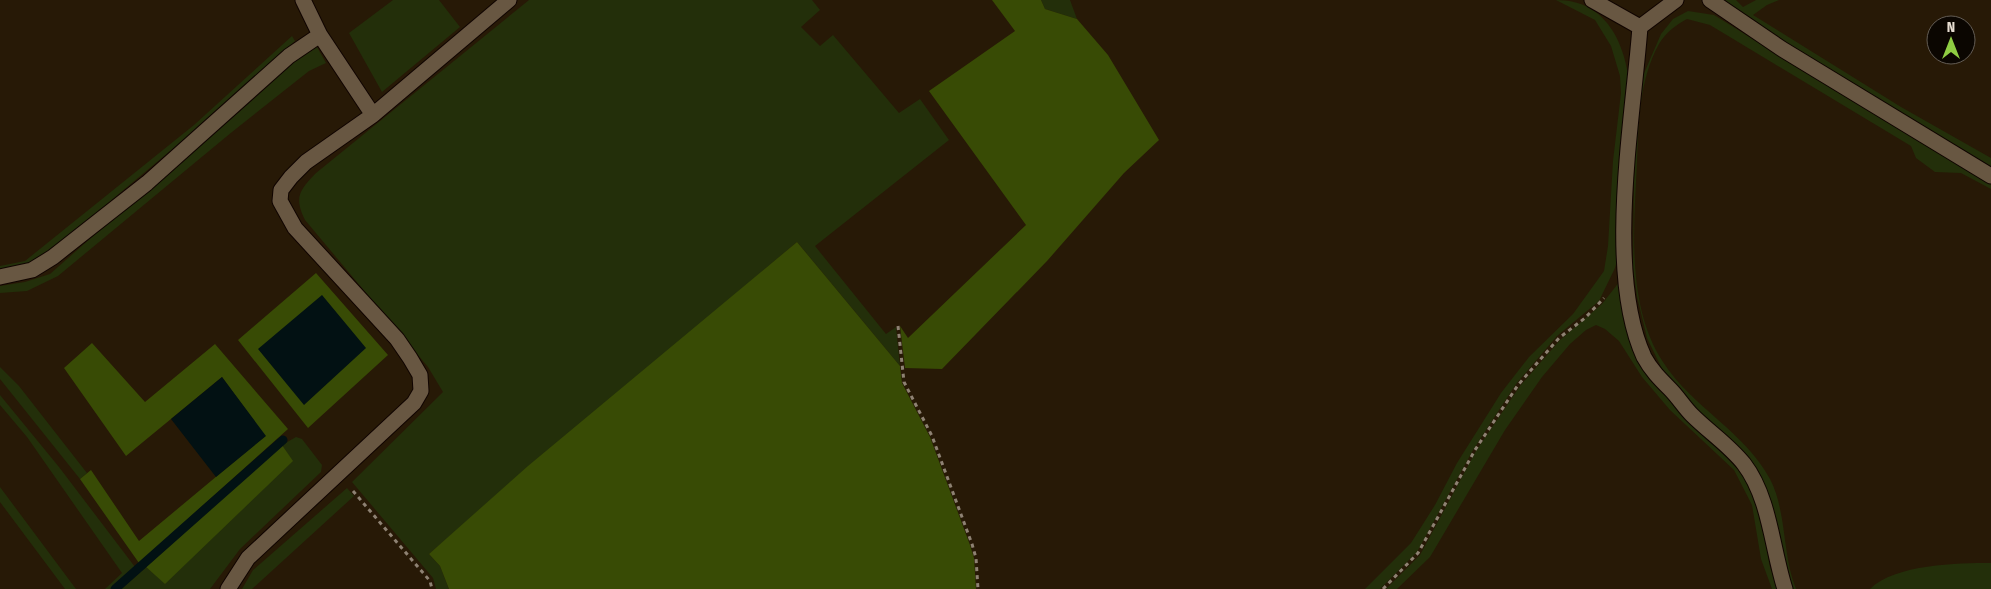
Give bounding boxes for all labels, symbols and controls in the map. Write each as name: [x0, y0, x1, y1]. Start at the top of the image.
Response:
north arrow: [1926, 15, 1976, 65]
text: N: [1947, 19, 1955, 36]

